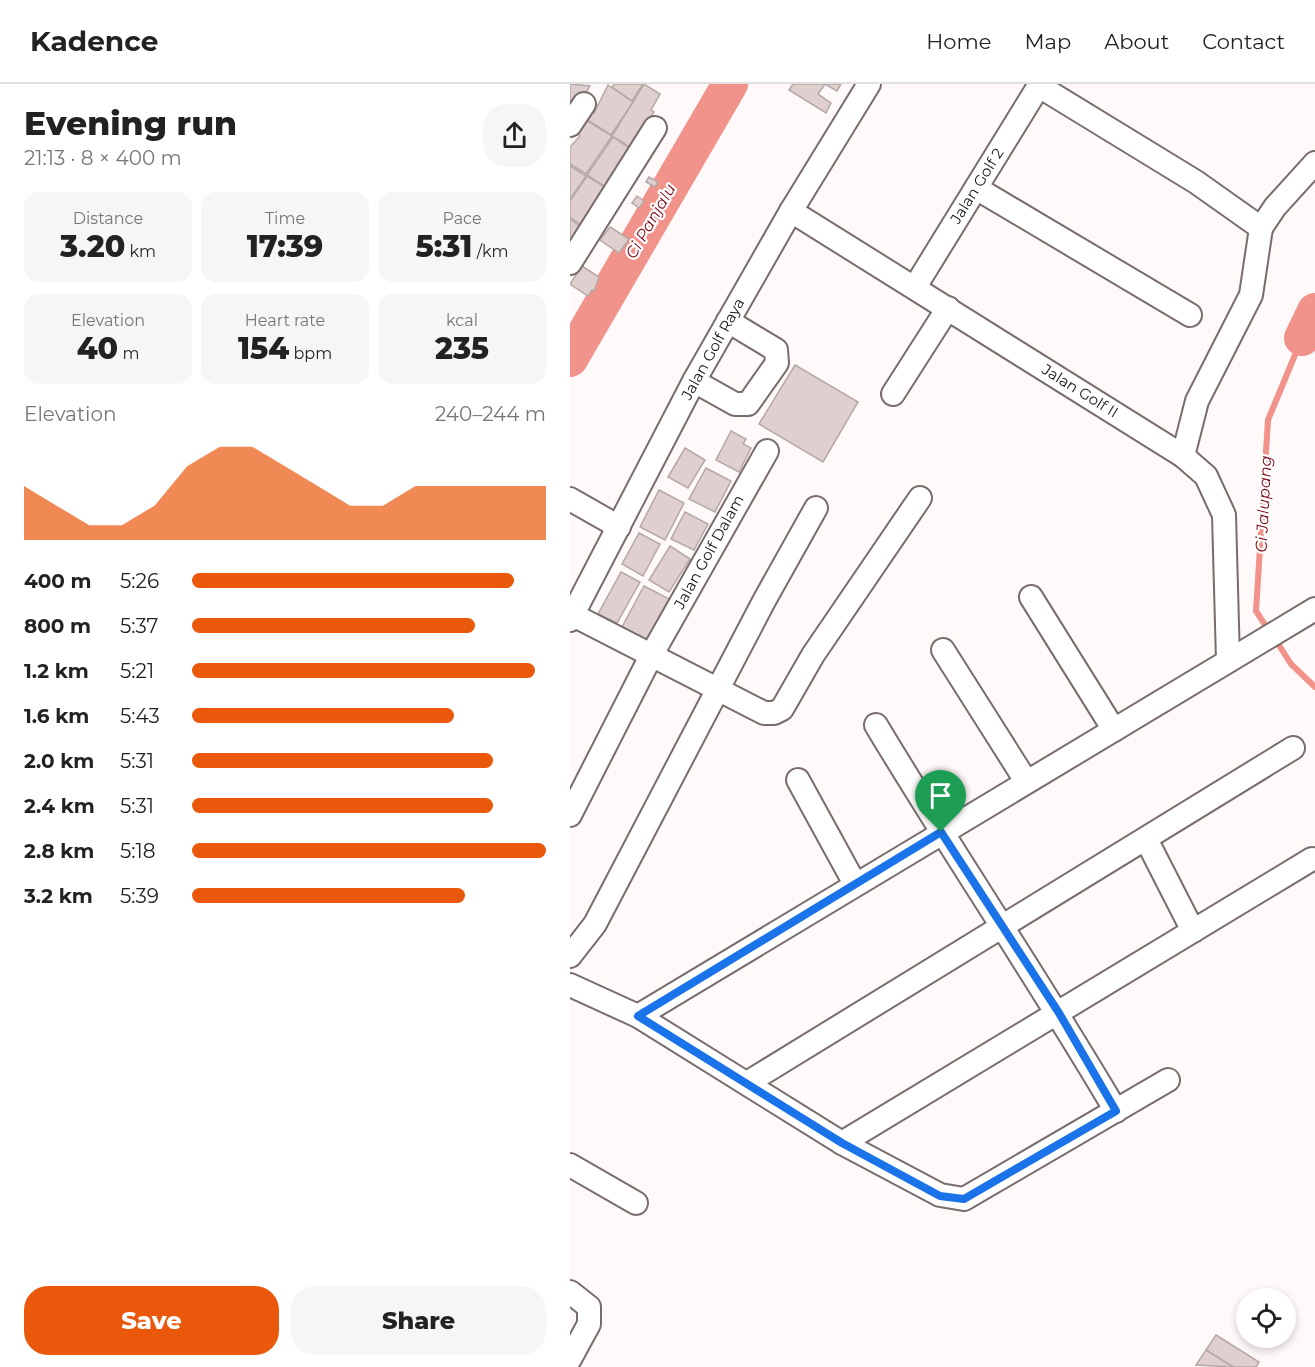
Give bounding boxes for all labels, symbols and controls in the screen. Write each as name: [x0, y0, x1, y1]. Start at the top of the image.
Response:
text: Kadence: [30, 24, 158, 58]
text: Home: [926, 29, 991, 54]
text: Map: [1024, 29, 1071, 54]
text: About: [1104, 29, 1169, 54]
text: Contact: [1202, 29, 1285, 54]
text: Evening run: [24, 103, 237, 143]
button: share: [483, 104, 546, 167]
street label: Jalan Golf 2: [945, 144, 1007, 228]
text: 21:13 · 8 × 400 m: [24, 146, 182, 170]
water label: Ci Panjalu: [621, 180, 680, 262]
text: Distance: [73, 209, 143, 228]
text: Time: [265, 209, 305, 228]
text: Pace: [442, 209, 482, 228]
text: 3.20: [60, 228, 125, 265]
text: 17:39: [247, 228, 323, 265]
text: 5:31: [415, 228, 472, 265]
text: km: [125, 242, 156, 261]
text: /km: [472, 242, 509, 261]
street label: Jalan Golf Raya: [676, 295, 748, 404]
text: Elevation: [71, 311, 145, 330]
text: Heart rate: [245, 311, 325, 330]
text: kcal: [446, 311, 478, 330]
text: 40: [77, 330, 118, 367]
text: 154: [238, 330, 289, 367]
text: 235: [435, 330, 489, 367]
text: m: [118, 344, 139, 363]
text: bpm: [289, 344, 332, 363]
street label: Jalan Golf II: [1038, 359, 1122, 422]
text: Elevation: [24, 402, 116, 426]
text: 240–244 m: [435, 402, 546, 426]
water label: Ci Jalupang: [1251, 455, 1276, 553]
street label: Jalan Golf Dalam: [669, 491, 748, 613]
text: 400 m: [24, 569, 92, 593]
text: 5:26: [120, 569, 159, 593]
text: 800 m: [24, 614, 91, 638]
text: 5:37: [120, 614, 158, 638]
text: 1.2 km: [24, 659, 89, 683]
text: 5:21: [120, 659, 154, 683]
text: 1.6 km: [24, 704, 89, 728]
text: 5:43: [120, 704, 160, 728]
text: 2.0 km: [24, 749, 94, 773]
text: 5:31: [120, 749, 154, 773]
pin: [915, 770, 966, 832]
icon: arrive: [924, 779, 957, 812]
text: 2.4 km: [24, 794, 95, 818]
text: 5:31: [120, 794, 154, 818]
text: 2.8 km: [24, 839, 94, 863]
text: 5:18: [120, 839, 156, 863]
text: 3.2 km: [24, 884, 93, 908]
text: 5:39: [120, 884, 159, 908]
button: Save: [24, 1286, 279, 1355]
button: Share: [291, 1286, 546, 1355]
map controls: [1236, 1288, 1296, 1348]
button: locate: [1236, 1288, 1296, 1348]

